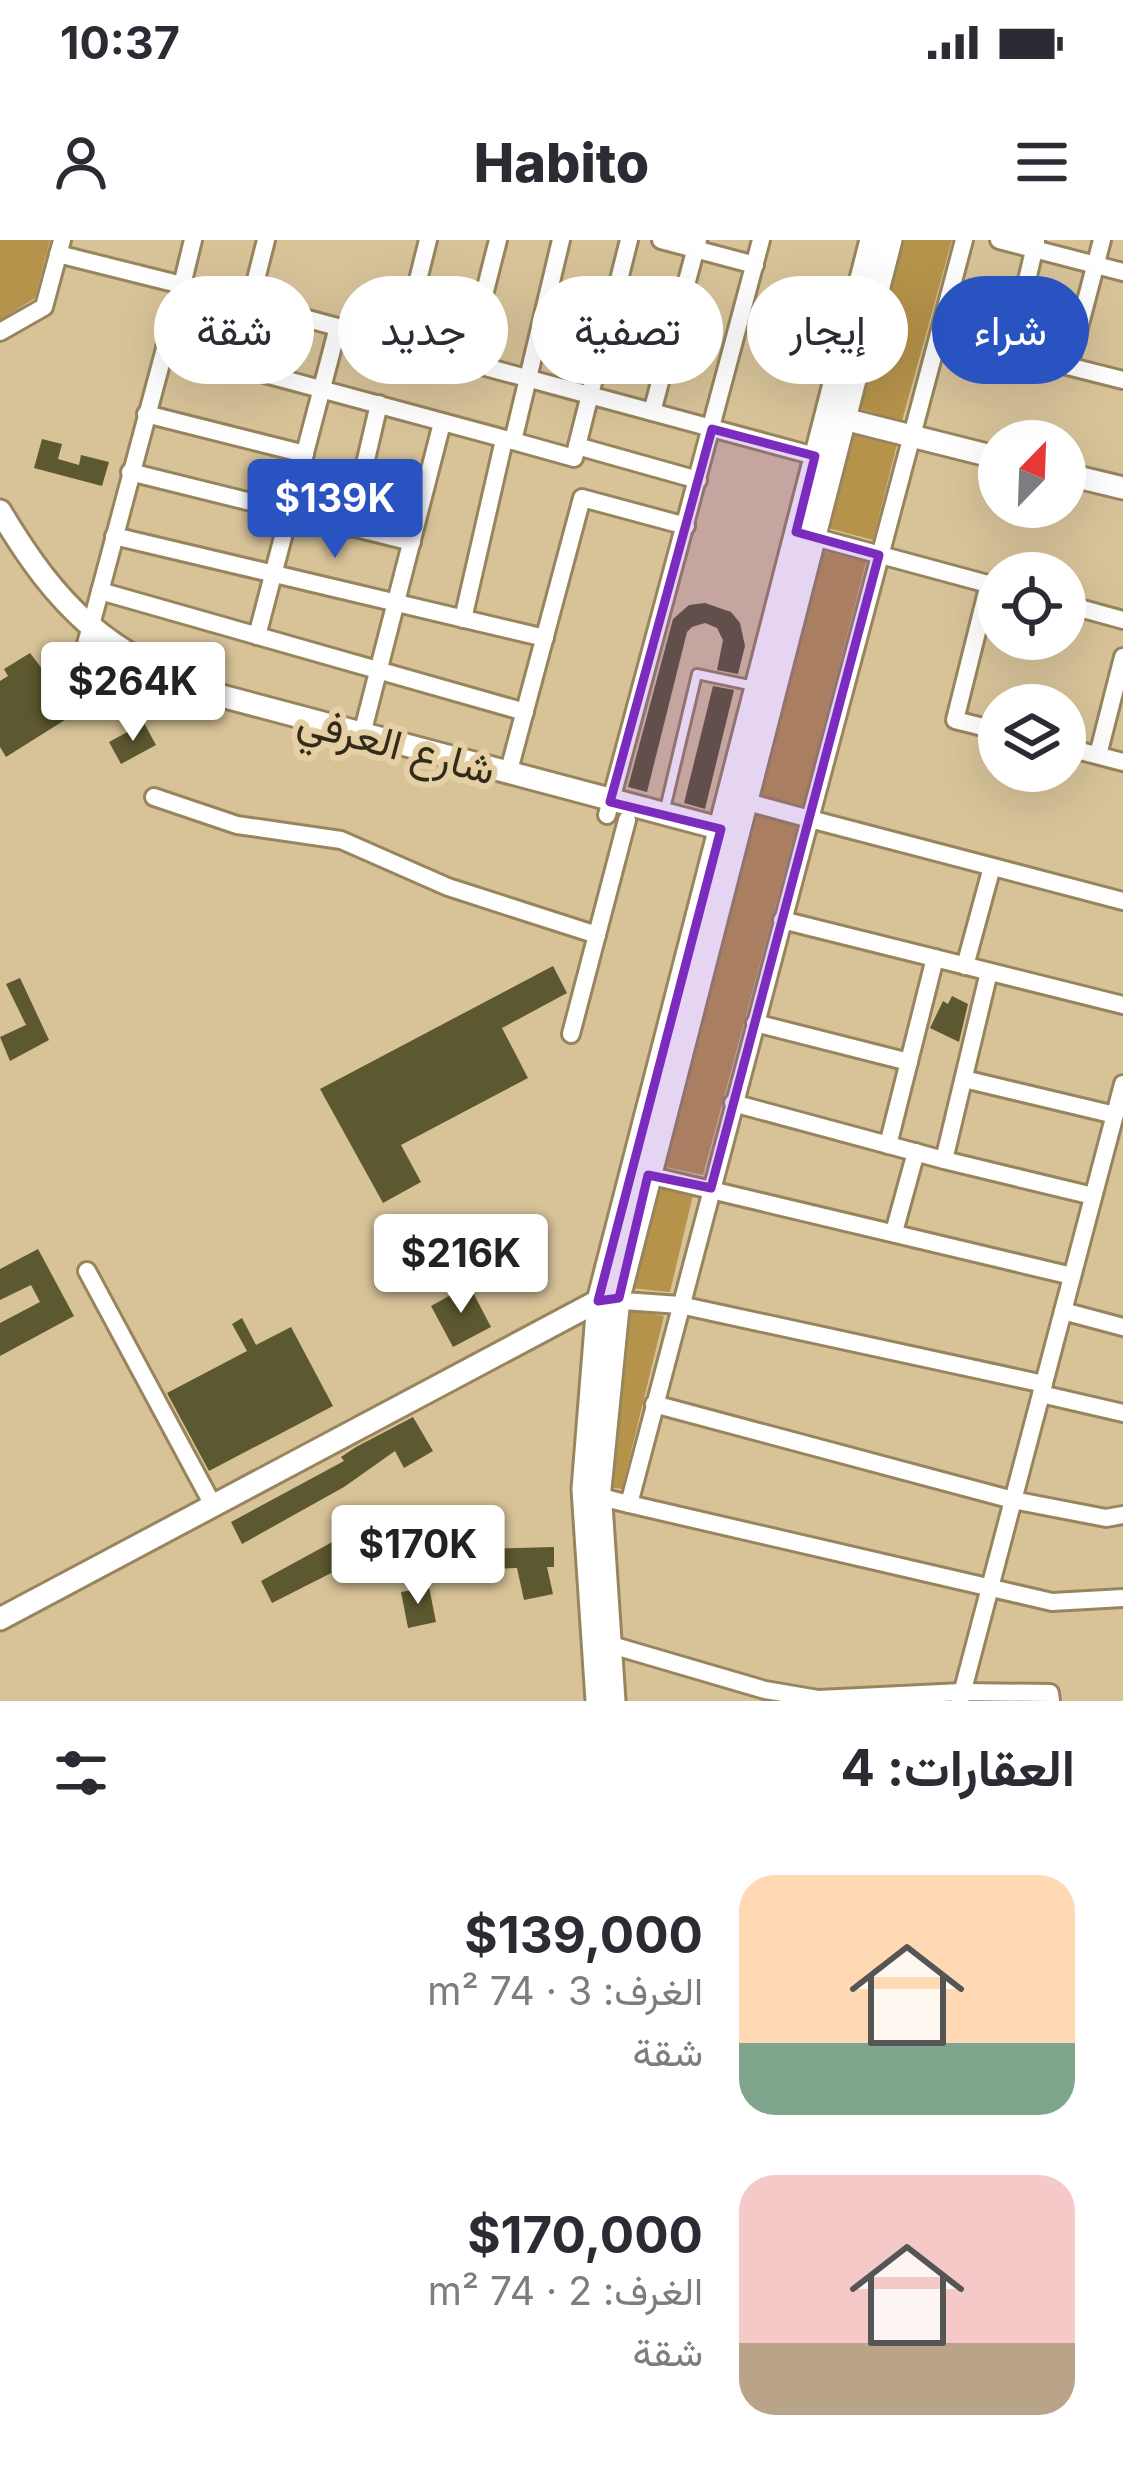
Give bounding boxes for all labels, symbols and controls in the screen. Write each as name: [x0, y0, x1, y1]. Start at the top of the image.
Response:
text: 10:37: [60, 15, 180, 70]
icon: person: [48, 129, 114, 195]
icon: menu: [1009, 129, 1075, 195]
text: Habito: [474, 130, 649, 195]
chip: شقة: [154, 276, 314, 384]
chip: جديد: [338, 276, 508, 384]
chip: تصفية: [532, 276, 723, 384]
chip: إيجار: [747, 276, 908, 384]
chip: شراء: [932, 276, 1089, 384]
north arrow: [978, 420, 1086, 528]
map controls: [978, 420, 1086, 792]
pin: $139K: [251, 459, 419, 561]
text: $139K: [275, 474, 395, 521]
button: locate: [978, 552, 1086, 660]
pin: $264K: [49, 642, 217, 744]
text: $264K: [68, 657, 198, 704]
button: layers: [978, 684, 1086, 792]
street label: شارع العرفي: [290, 693, 501, 804]
pin: $216K: [377, 1214, 545, 1316]
text: $216K: [401, 1229, 521, 1276]
pin: $170K: [334, 1505, 502, 1607]
text: $170K: [359, 1520, 477, 1567]
text: العقارات: 4: [840, 1737, 1075, 1798]
icon: filters: [48, 1740, 114, 1806]
text: $139,000: [464, 1904, 703, 1965]
icon: home: [835, 1923, 979, 2067]
text: الغرف: 3 · 74 m²: [427, 1967, 703, 2014]
text: شقة: [633, 2028, 703, 2075]
text: $170,000: [467, 2204, 703, 2265]
icon: home: [835, 2223, 979, 2367]
text: الغرف: 2 · 74 m²: [428, 2267, 703, 2314]
text: شقة: [633, 2328, 703, 2375]

